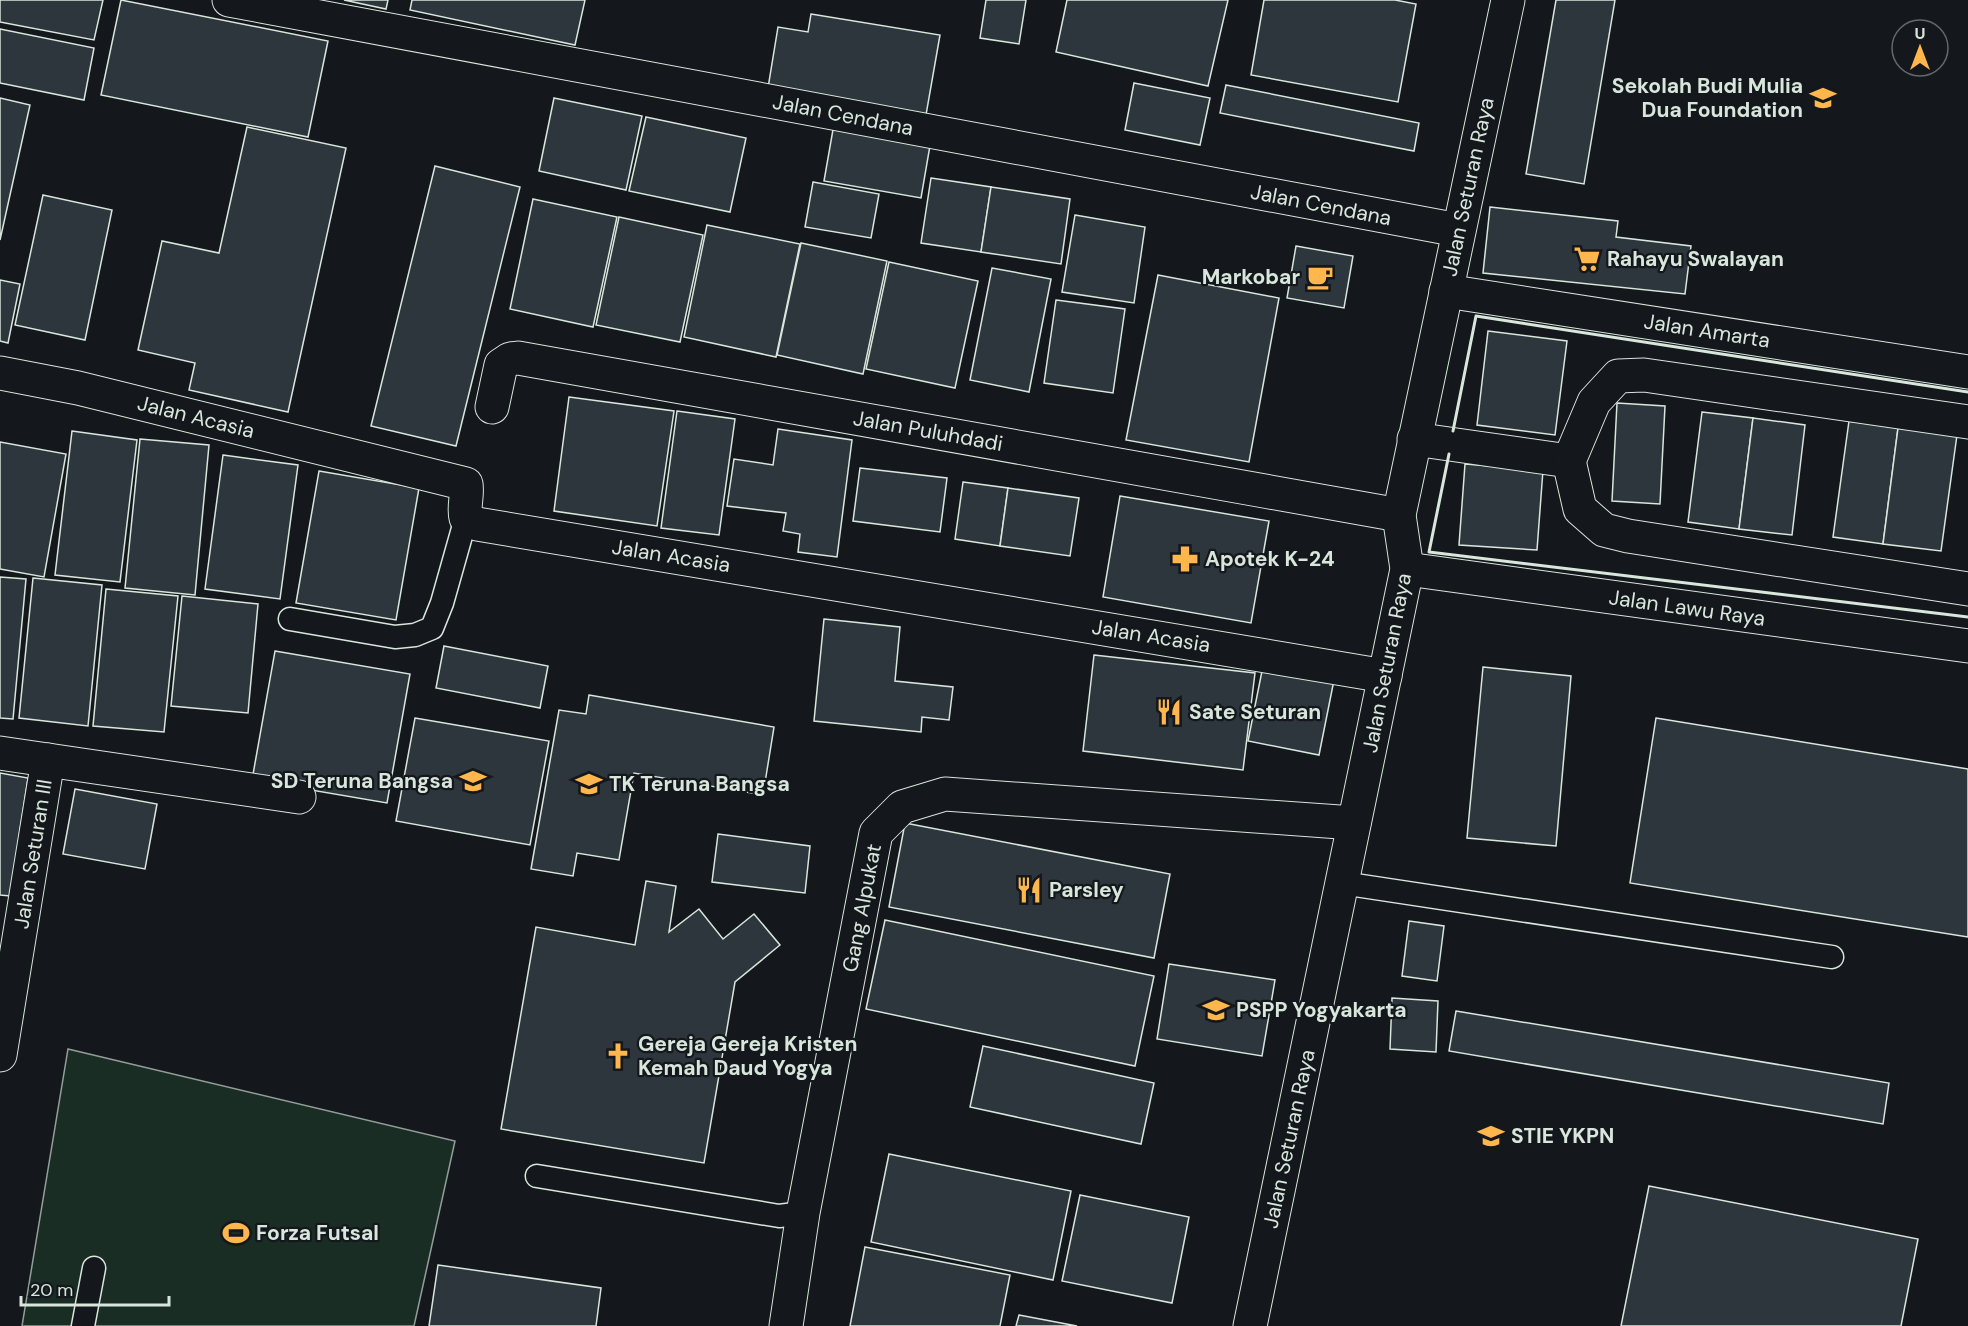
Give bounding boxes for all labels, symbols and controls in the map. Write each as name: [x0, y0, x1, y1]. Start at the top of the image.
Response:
north arrow: [1890, 18, 1950, 78]
text: U: [1915, 23, 1925, 44]
place label: Sekolah Budi Mulia Dua Foundation: [1612, 72, 1803, 124]
school or university icon: Sekolah Budi Mulia Dua Foundation: [1808, 83, 1838, 113]
street label: Jalan Cendana: [770, 88, 916, 142]
street label: Jalan Seturan Raya: [1435, 95, 1501, 279]
street label: Jalan Cendana: [1248, 178, 1394, 232]
supermarket icon: Rahayu Swalayan: [1572, 244, 1602, 274]
place label: Rahayu Swalayan: [1607, 245, 1784, 273]
cafe icon: Markobar: [1305, 262, 1335, 292]
place label: Markobar: [1202, 263, 1300, 291]
street label: Jalan Amarta: [1642, 307, 1772, 355]
street label: Jalan Acasia: [135, 389, 257, 445]
street label: Jalan Puluhdadi: [851, 404, 1005, 458]
street label: Jalan Acasia: [610, 533, 732, 579]
pharmacy icon: Apotek K-24: [1170, 544, 1200, 574]
place label: Apotek K-24: [1205, 545, 1335, 573]
street label: Jalan Seturan Raya: [1356, 571, 1418, 755]
street label: Jalan Lawu Raya: [1607, 583, 1767, 633]
street label: Jalan Acasia: [1090, 613, 1212, 659]
restaurant icon: Sate Seturan: [1154, 697, 1184, 727]
place label: Sate Seturan: [1189, 698, 1321, 726]
school or university icon: SD Teruna Bangsa: [458, 766, 488, 796]
place label: SD Teruna Bangsa: [271, 767, 453, 795]
school or university icon: TK Teruna Bangsa: [574, 769, 604, 799]
place label: TK Teruna Bangsa: [609, 770, 790, 798]
street label: Jalan Seturan III: [7, 777, 59, 931]
street label: Gang Alpukat: [836, 841, 888, 975]
restaurant icon: Parsley: [1014, 875, 1044, 905]
place label: Parsley: [1049, 876, 1124, 904]
school or university icon: PSPP Yogyakarta: [1201, 995, 1231, 1025]
place label: PSPP Yogyakarta: [1236, 996, 1407, 1024]
place label: Gereja Gereja Kristen Kemah Daud Yogya: [638, 1030, 857, 1082]
church icon: Gereja Gereja Kristen Kemah Daud Yogya: [603, 1041, 633, 1071]
street label: Jalan Seturan Raya: [1256, 1047, 1322, 1231]
school or university icon: STIE YKPN: [1476, 1121, 1506, 1151]
place label: STIE YKPN: [1511, 1122, 1614, 1150]
sports icon: Forza Futsal: [221, 1218, 251, 1248]
place label: Forza Futsal: [256, 1219, 379, 1247]
scale bar: [21, 1269, 170, 1307]
text: 20 m: [30, 1278, 73, 1302]

